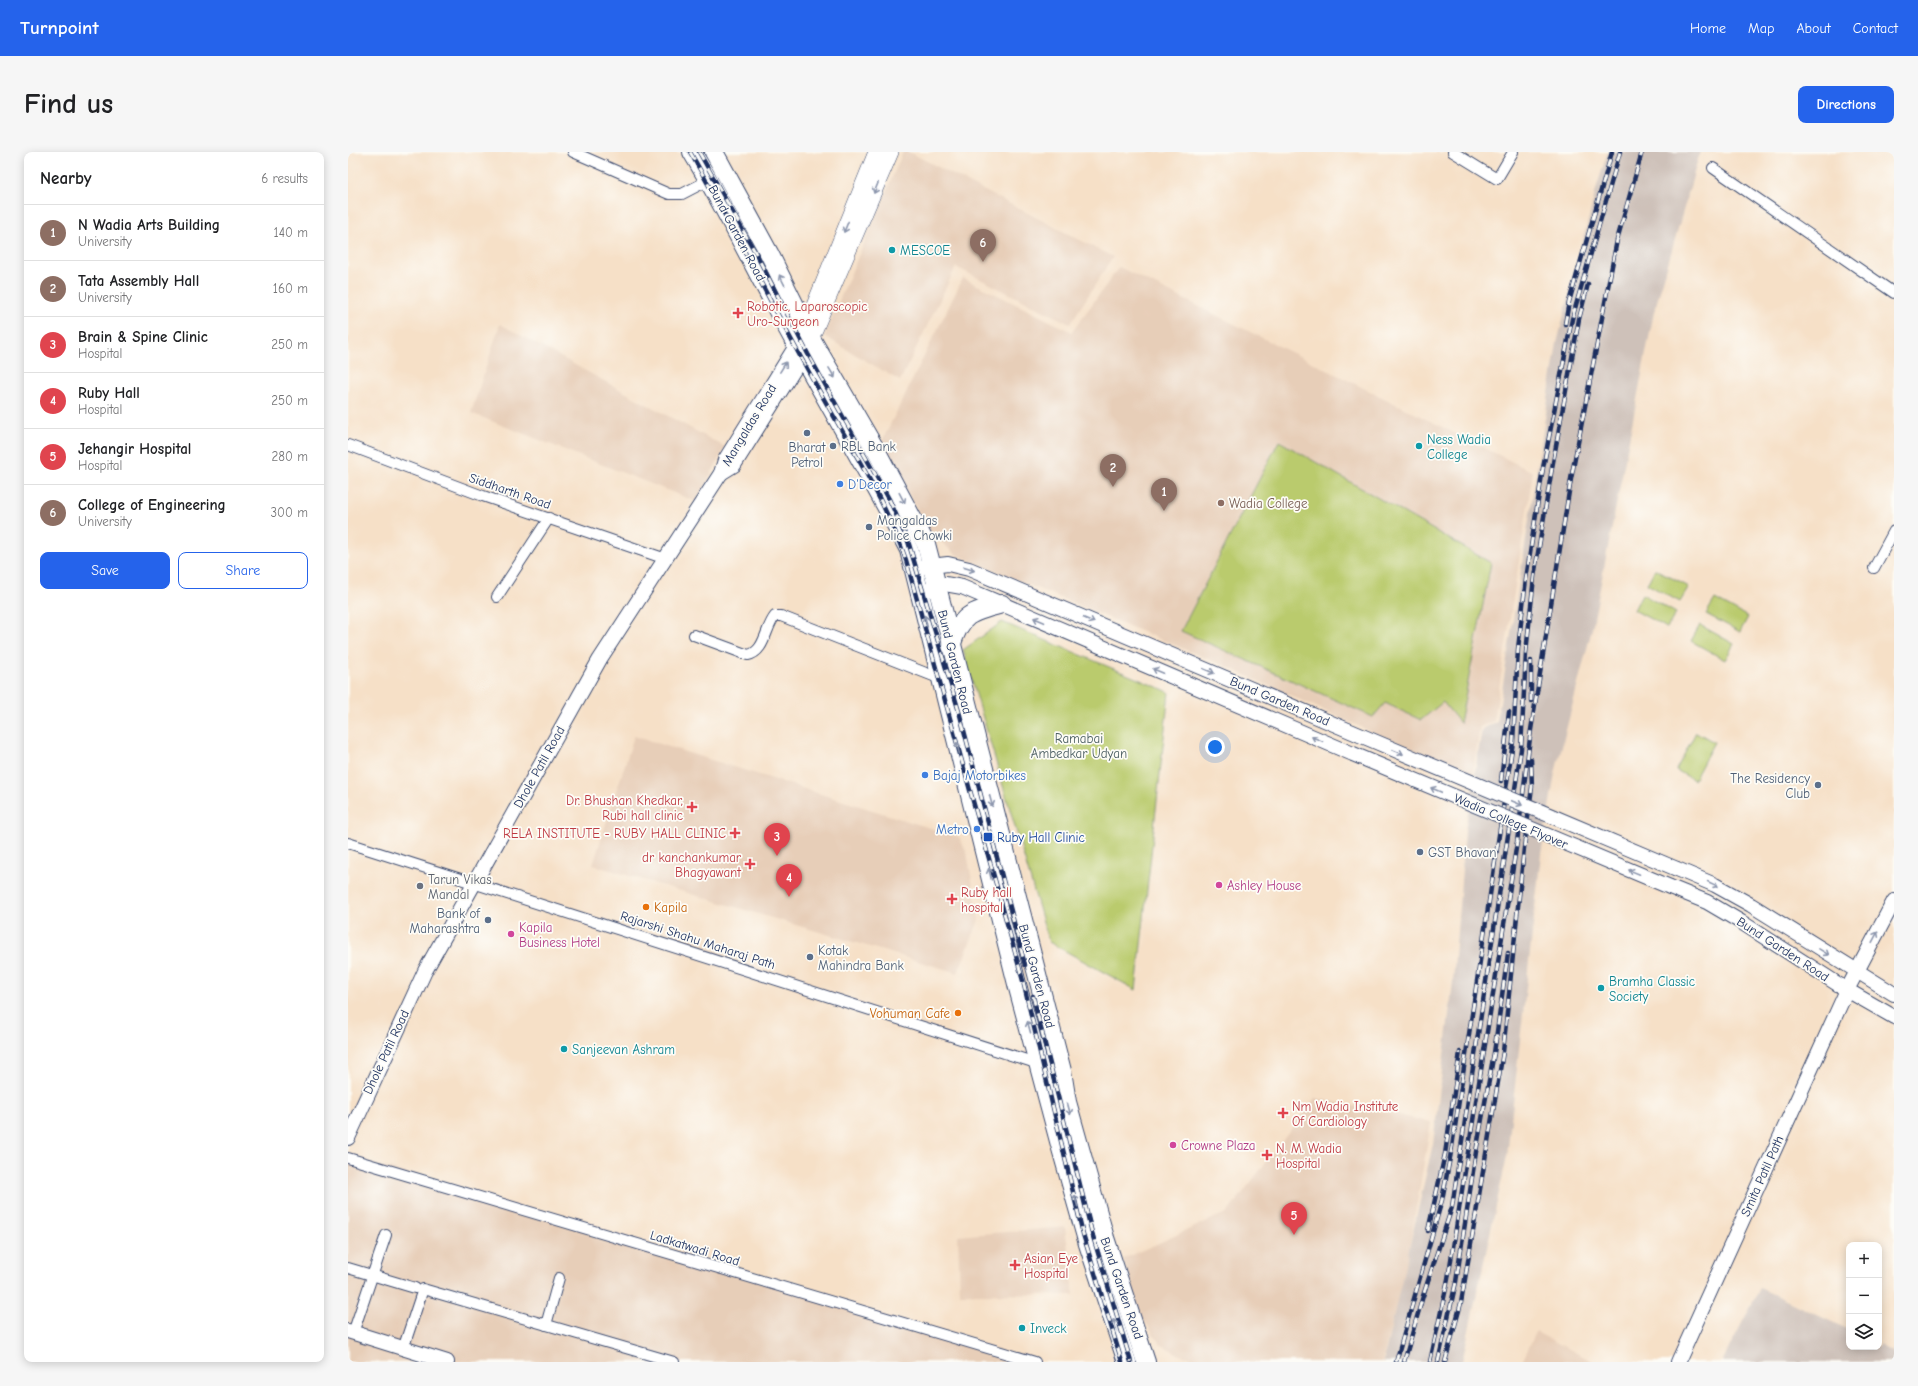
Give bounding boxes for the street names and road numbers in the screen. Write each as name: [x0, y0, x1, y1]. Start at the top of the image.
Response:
street label: Bund Garden Road: [705, 182, 769, 284]
street label: Mangaldas Road: [719, 381, 779, 469]
street label: Siddharth Road: [467, 470, 553, 512]
street label: Bund Garden Road: [935, 608, 975, 716]
street label: Bund Garden Road: [1228, 673, 1332, 729]
street label: Dhole Patil Road: [510, 724, 568, 810]
street label: Wadia College Flyover: [1452, 790, 1571, 852]
street label: Rajarshi Shahu Maharaj Path: [619, 908, 777, 972]
street label: Bund Garden Road: [1734, 914, 1832, 984]
street label: Bund Garden Road: [1016, 922, 1058, 1030]
street label: Dhole Patil Road: [360, 1008, 412, 1096]
street label: Smita Patil Path: [1738, 1133, 1786, 1219]
street label: Ladkatwadi Road: [648, 1227, 742, 1269]
street label: Bund Garden Road: [1098, 1235, 1146, 1341]

